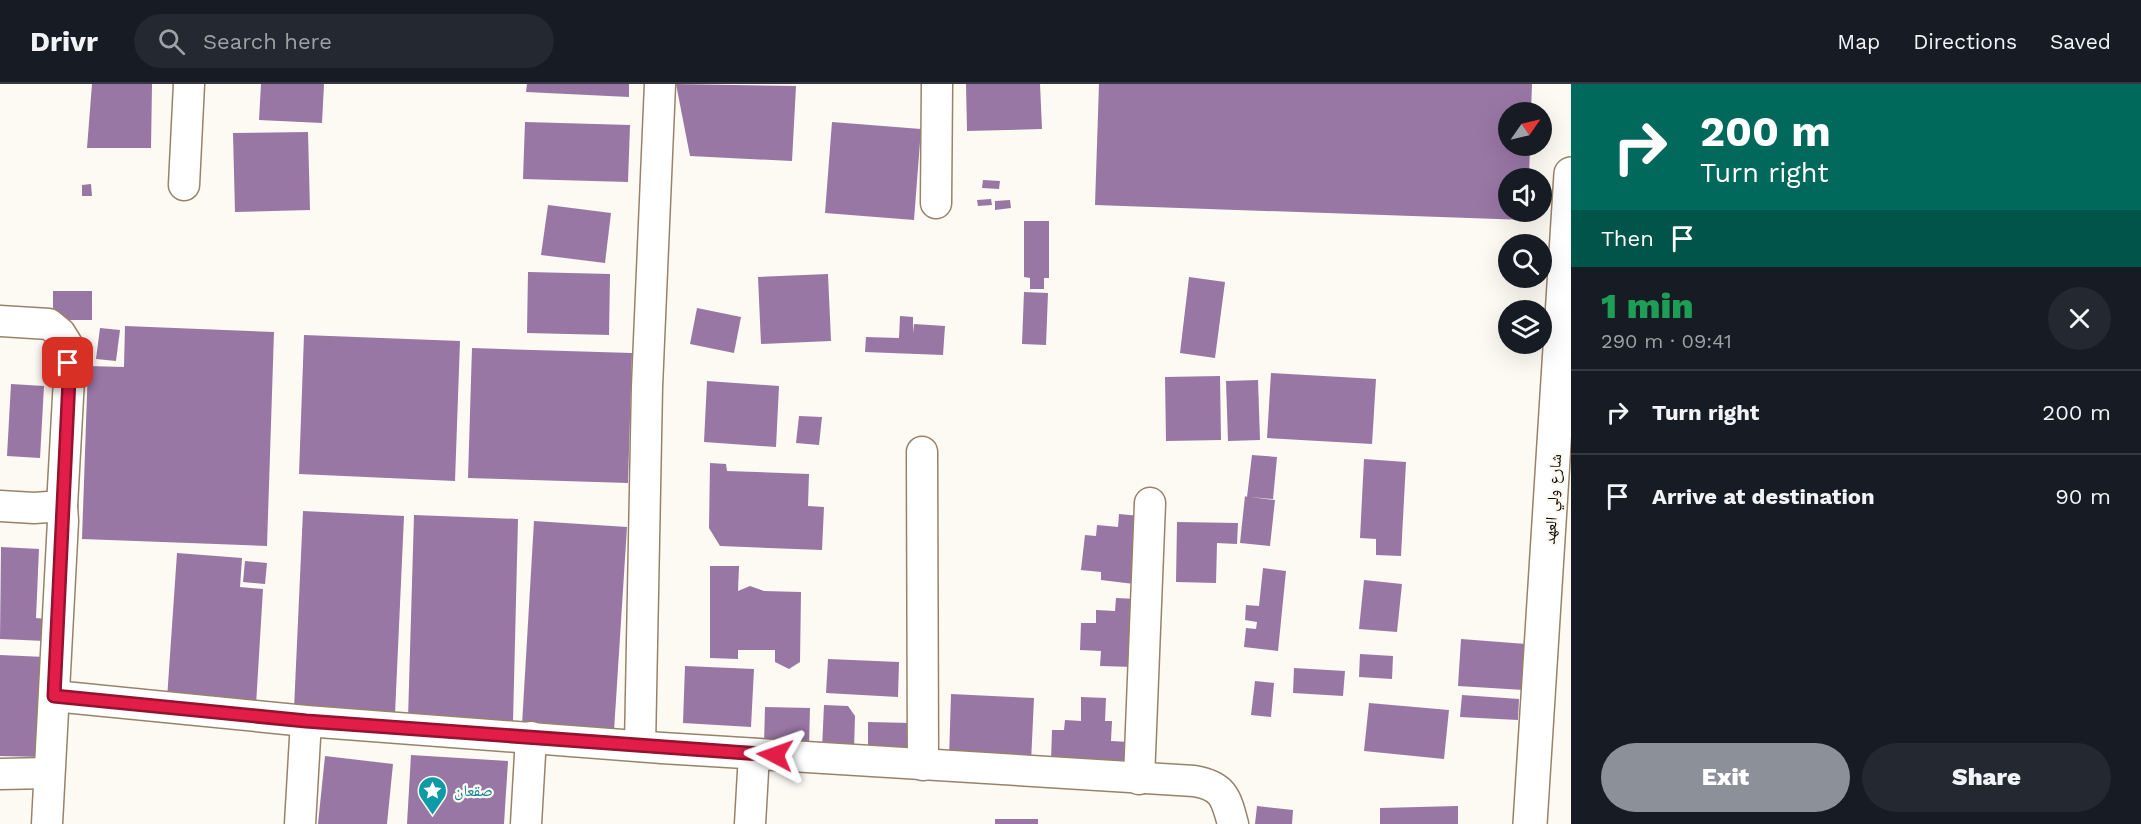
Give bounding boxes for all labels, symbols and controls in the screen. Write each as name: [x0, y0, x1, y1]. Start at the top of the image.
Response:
search box: [134, 14, 554, 68]
text: Drivr: [30, 25, 98, 58]
icon: search: [155, 25, 188, 58]
text: Search here: [203, 29, 332, 54]
text: Map: [1837, 29, 1880, 54]
text: Directions: [1913, 29, 2017, 54]
text: Saved: [2050, 29, 2111, 54]
north arrow: [1498, 102, 1552, 156]
map controls: [1498, 102, 1552, 354]
text: 200 m: [1700, 107, 1831, 156]
icon: right: [1601, 108, 1679, 186]
text: Turn right: [1700, 157, 1829, 189]
button: sound: [1498, 168, 1552, 222]
icon: arrive: [1666, 222, 1699, 255]
text: Then: [1601, 226, 1654, 251]
button: search: [1498, 234, 1552, 288]
text: 1 min: [1601, 285, 1694, 327]
button: close: [2048, 287, 2111, 350]
button: layers: [1498, 300, 1552, 354]
text: 290 m · 09:41: [1601, 329, 1732, 353]
pin: [42, 337, 93, 388]
icon: arrive: [51, 346, 84, 379]
icon: right: [1601, 396, 1634, 429]
text: Turn right: [1652, 400, 1759, 425]
text: 200 m: [2042, 400, 2111, 425]
street label: شارع ولي العهد: [1540, 453, 1568, 545]
icon: arrive: [1601, 480, 1634, 513]
text: Arrive at destination: [1652, 484, 1875, 509]
text: 90 m: [2055, 484, 2111, 509]
position arrow: [743, 723, 807, 787]
button: Exit: [1601, 743, 1850, 812]
button: Share: [1862, 743, 2111, 812]
place icon: صقعان: [417, 774, 449, 816]
place label: صقعان: [454, 781, 493, 801]

